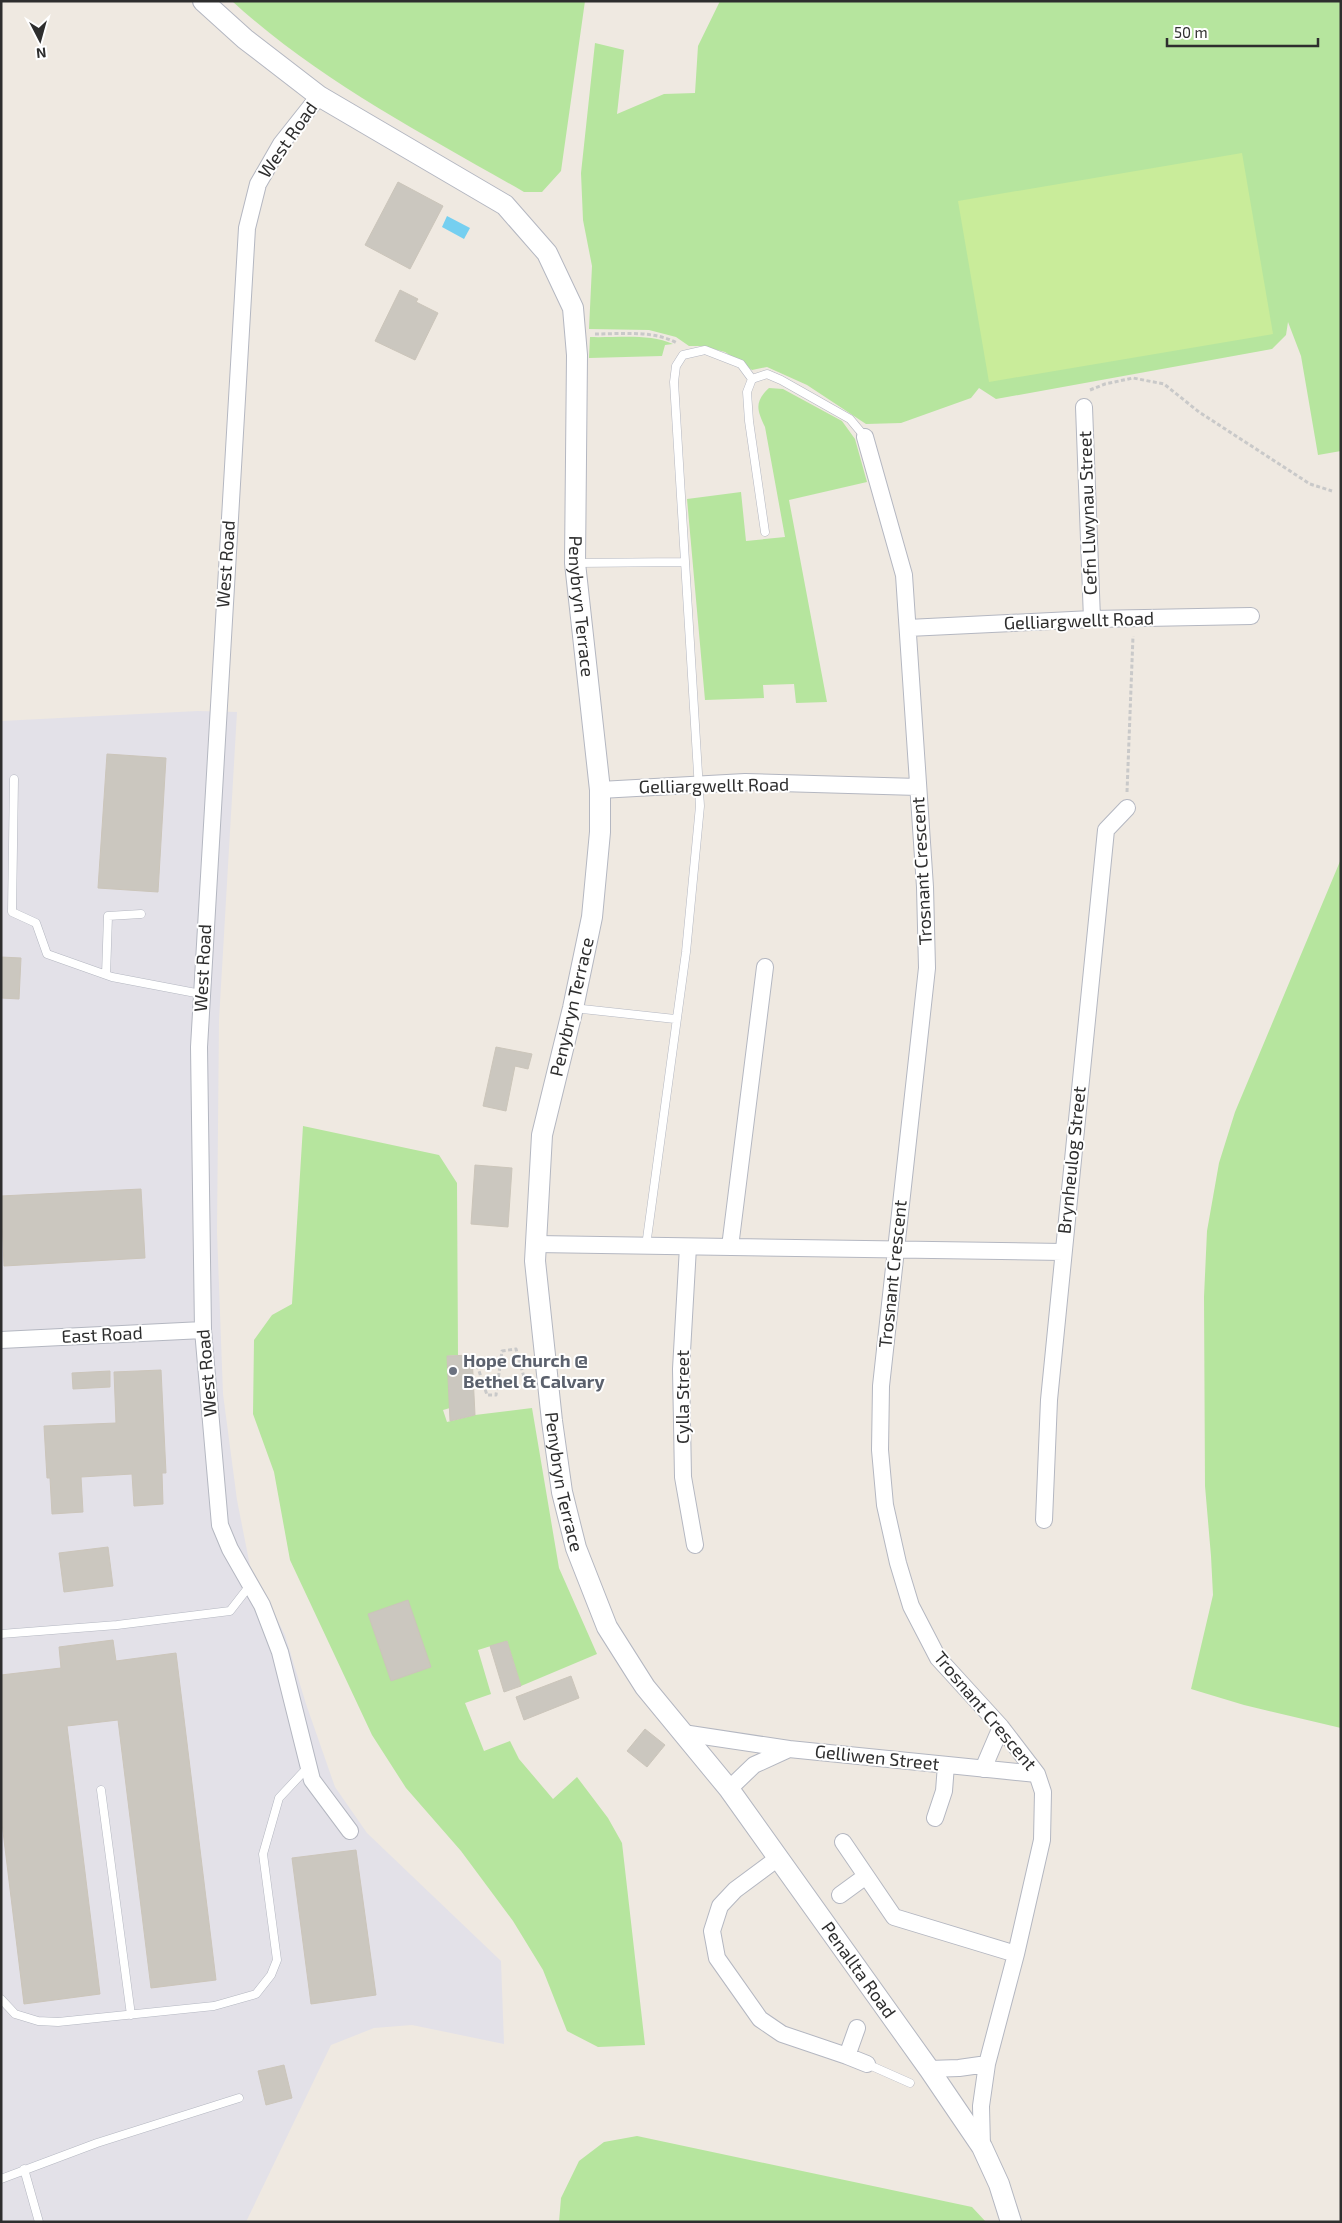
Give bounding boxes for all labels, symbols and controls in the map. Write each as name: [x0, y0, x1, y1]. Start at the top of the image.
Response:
north arrow: [15, 15, 65, 65]
scale bar: [1167, 15, 1318, 47]
text: 50 m: [1174, 23, 1208, 41]
text: N: [35, 44, 47, 62]
street label: West Road: [253, 97, 321, 182]
street label: Cefn Llwynau Street: [1073, 430, 1101, 596]
street label: West Road: [211, 519, 239, 609]
street label: Penybryn Terrace: [565, 535, 599, 678]
street label: Gelliargwellt Road: [1003, 606, 1155, 634]
street label: Gelliargwellt Road: [639, 773, 789, 797]
street label: Trosnant Crescent: [906, 796, 936, 946]
street label: West Road: [189, 923, 215, 1012]
street label: Penybryn Terrace: [544, 935, 598, 1078]
street label: Brynheulog Street: [1052, 1085, 1090, 1235]
street label: Trosnant Crescent: [873, 1199, 911, 1349]
street label: East Road: [61, 1321, 143, 1347]
street label: West Road: [191, 1328, 221, 1418]
place label: Hope Church @ Bethel & Calvary: [463, 1349, 605, 1392]
street label: Cylla Street: [671, 1350, 693, 1444]
marker: Hope Church @ Bethel & Calvary: [447, 1365, 459, 1377]
street label: Penybryn Terrace: [541, 1411, 589, 1554]
street label: Trosnant Crescent: [930, 1646, 1042, 1774]
street label: Gelliwen Street: [814, 1740, 941, 1774]
street label: Penallta Road: [817, 1917, 901, 2022]

